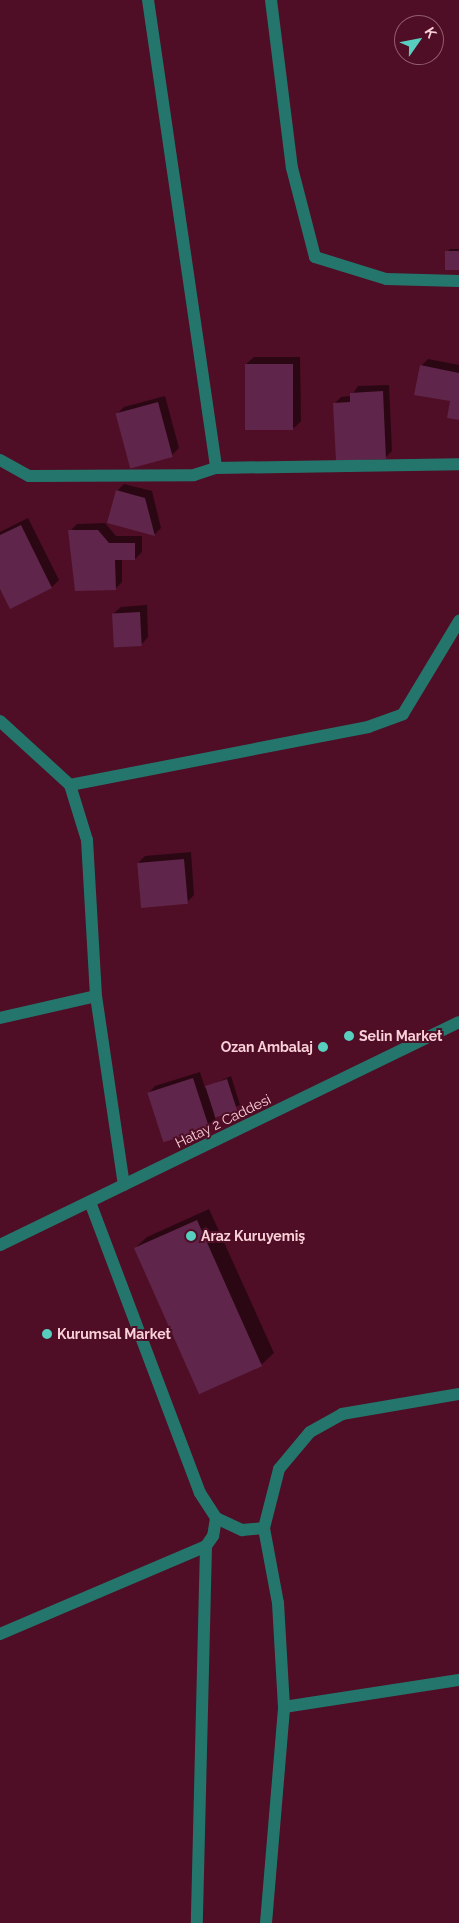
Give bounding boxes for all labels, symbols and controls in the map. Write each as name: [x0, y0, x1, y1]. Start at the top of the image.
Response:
north arrow: [394, 15, 444, 65]
text: K: [421, 24, 440, 41]
place label: Selin Market: [359, 1028, 442, 1044]
marker: Selin Market: [343, 1030, 355, 1042]
place label: Ozan Ambalaj: [220, 1039, 313, 1055]
marker: Ozan Ambalaj: [317, 1041, 329, 1053]
street label: Hatay 2 Caddesi: [172, 1091, 274, 1151]
place label: Araz Kuruyemiş: [201, 1228, 305, 1244]
marker: Araz Kuruyemiş: [185, 1230, 197, 1242]
place label: Kurumsal Market: [57, 1326, 171, 1342]
marker: Kurumsal Market: [41, 1328, 53, 1340]

